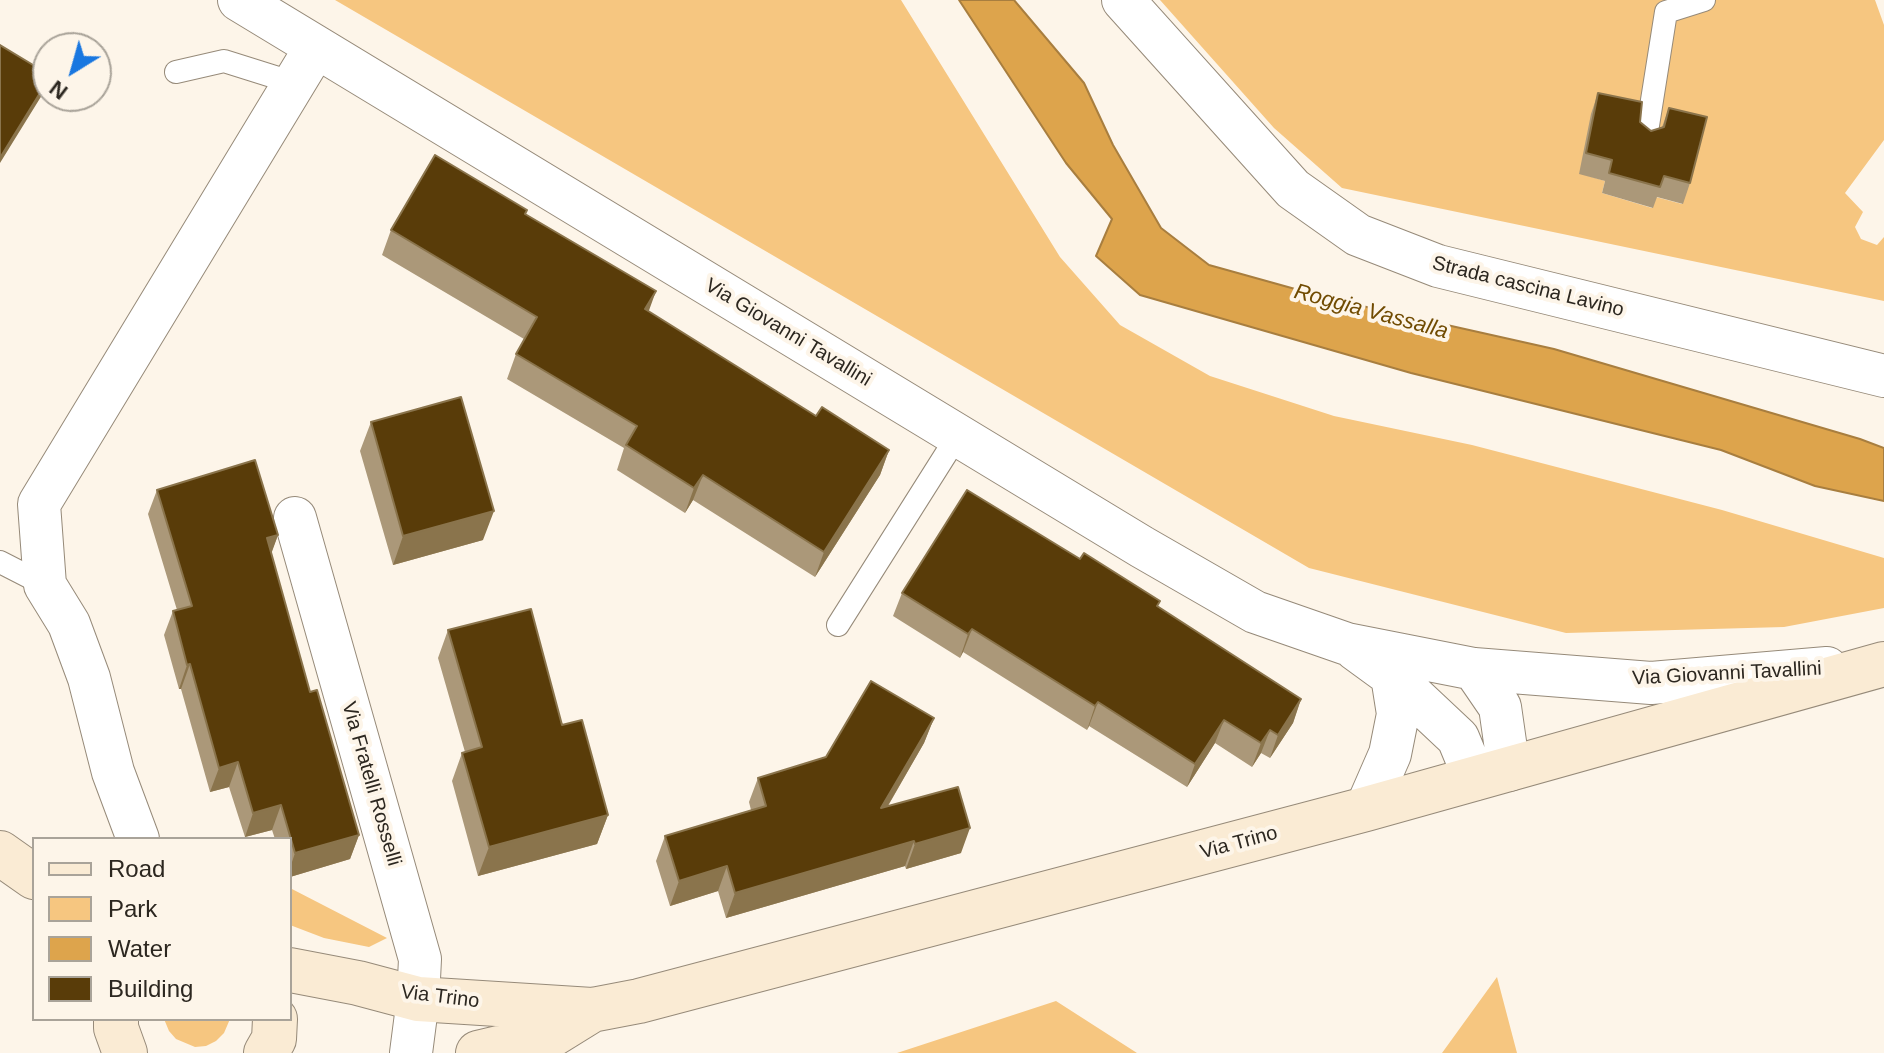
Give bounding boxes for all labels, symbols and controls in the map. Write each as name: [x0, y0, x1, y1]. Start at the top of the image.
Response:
north arrow: [32, 32, 112, 112]
text: N: [45, 75, 72, 105]
street label: Strada cascina Lavino: [1430, 252, 1626, 322]
street label: Via Giovanni Tavallini: [701, 274, 875, 392]
water label: Roggia Vassalla: [1291, 279, 1451, 345]
street label: Via Giovanni Tavallini: [1632, 657, 1822, 691]
street label: Via Fratelli Rosselli: [336, 699, 406, 869]
street label: Via Trino: [1198, 821, 1280, 865]
legend: [32, 837, 292, 1021]
text: Road: [108, 855, 165, 882]
text: Park: [108, 895, 157, 922]
text: Water: [108, 935, 171, 962]
text: Building: [108, 975, 193, 1002]
street label: Via Trino: [399, 980, 481, 1014]

